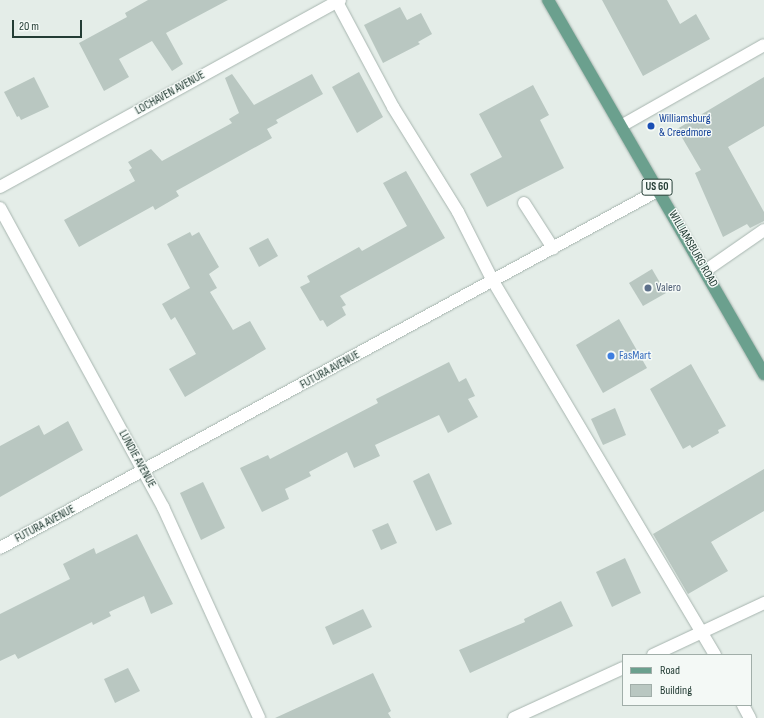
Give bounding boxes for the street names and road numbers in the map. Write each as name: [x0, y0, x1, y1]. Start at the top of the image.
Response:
street label: LOCHAVEN AVENUE: [133, 68, 207, 118]
road number: US 60: [641, 178, 673, 196]
street label: WILLIAMSBURG ROAD: [665, 208, 721, 290]
street label: FUTURA AVENUE: [298, 348, 362, 392]
street label: LUNDIE AVENUE: [115, 428, 159, 490]
street label: FUTURA AVENUE: [12, 502, 78, 546]

